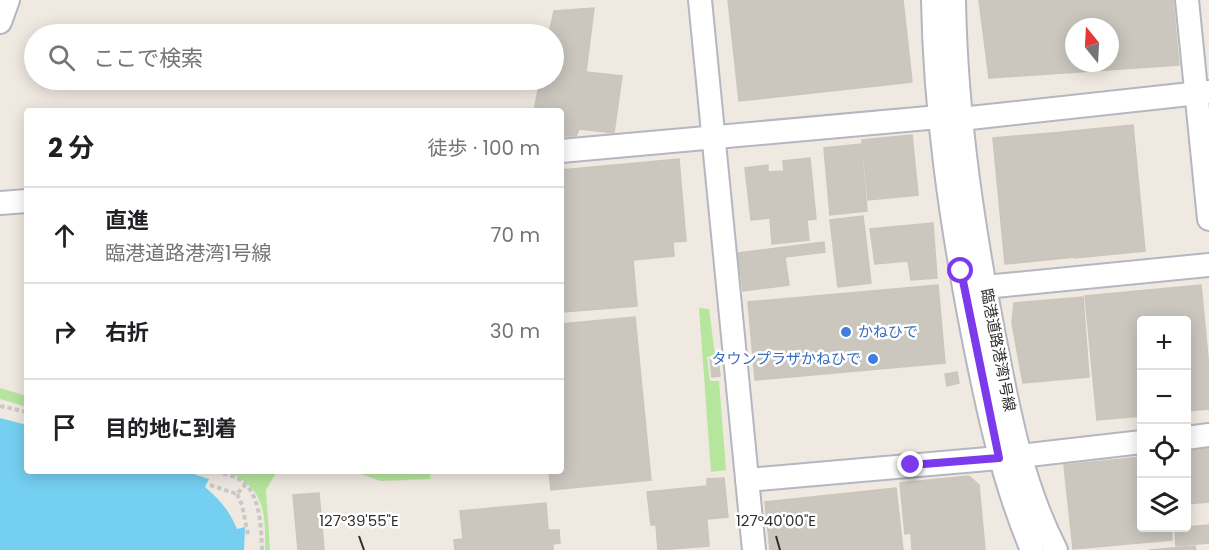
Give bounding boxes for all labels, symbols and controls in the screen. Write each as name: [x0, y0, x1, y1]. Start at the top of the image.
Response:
north arrow: [1065, 18, 1119, 72]
search box: [24, 24, 564, 90]
icon: search: [45, 41, 78, 74]
text: ここで検索: [93, 43, 203, 74]
text: 2 分: [48, 130, 94, 166]
text: 徒歩 · 100 m: [428, 134, 540, 162]
text: 直進: [105, 205, 149, 236]
icon: ahead: [48, 219, 81, 252]
text: 70 m: [491, 221, 540, 249]
text: 臨港道路港湾1号線: [105, 239, 271, 267]
route start: [947, 257, 973, 283]
street label: 臨港道路港湾1号線: [976, 287, 1021, 413]
icon: right: [48, 315, 81, 348]
map controls: [1137, 316, 1191, 532]
button: +: [1137, 316, 1191, 370]
text: 右折: [105, 317, 149, 348]
text: 30 m: [490, 317, 540, 345]
place label: かねひで: [858, 321, 918, 342]
marker: かねひで: [839, 325, 853, 339]
place label: タウンプラザかねひで: [711, 348, 861, 369]
marker: タウンプラザかねひで: [866, 352, 880, 366]
button: −: [1137, 370, 1191, 424]
icon: arrive: [48, 411, 81, 444]
text: 目的地に到着: [105, 413, 237, 444]
button: locate: [1137, 424, 1191, 478]
route end: [897, 451, 923, 477]
button: layers: [1137, 478, 1191, 532]
text: 127°39'55"E: [319, 510, 399, 531]
text: 127°40'00"E: [736, 510, 816, 531]

